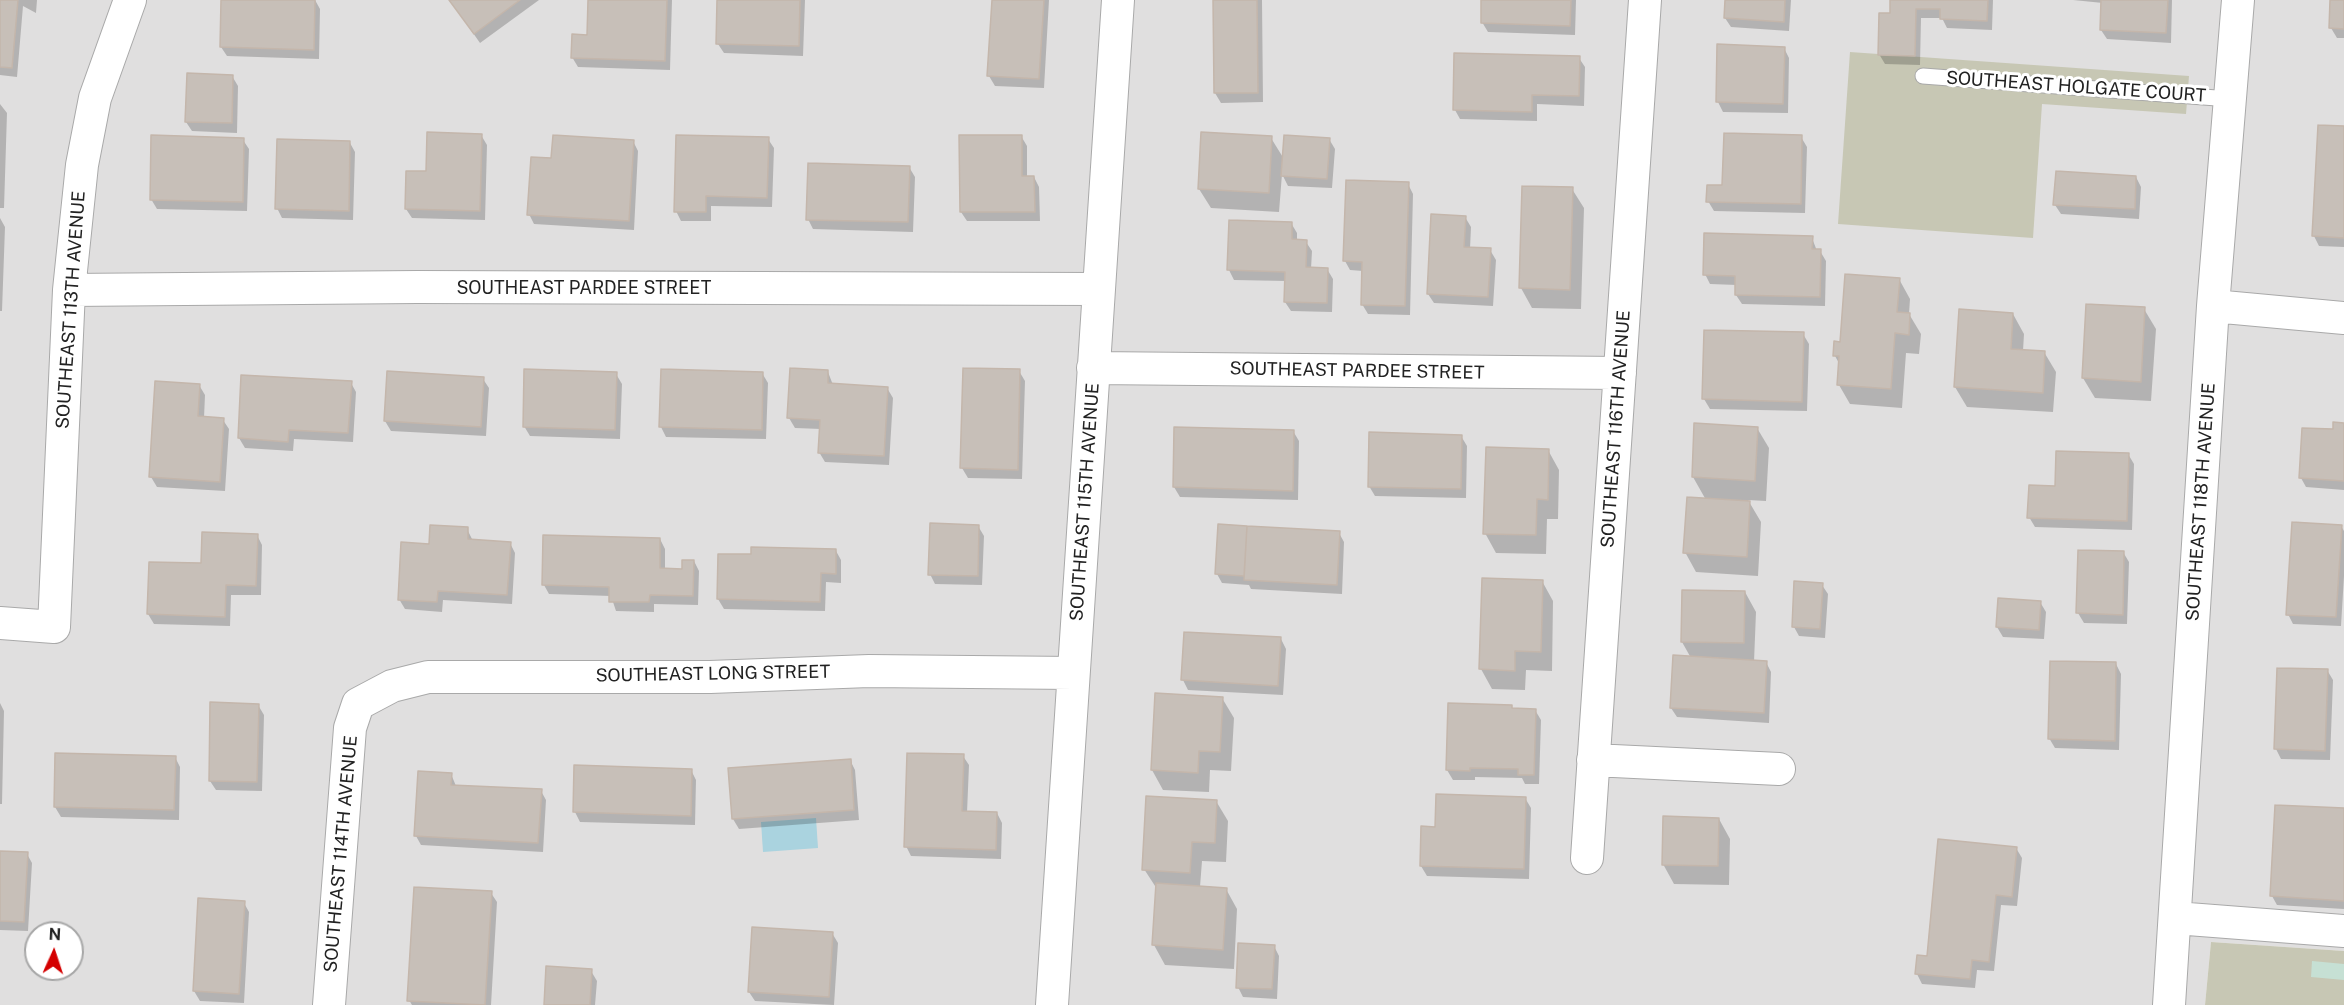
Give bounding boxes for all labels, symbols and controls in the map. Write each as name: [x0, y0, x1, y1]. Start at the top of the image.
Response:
street label: SOUTHEAST HOLGATE COURT: [1945, 67, 2207, 107]
street label: SOUTHEAST 113TH AVENUE: [52, 190, 90, 430]
street label: SOUTHEAST PARDEE STREET: [457, 277, 711, 299]
street label: SOUTHEAST 116TH AVENUE: [1597, 309, 1635, 549]
street label: SOUTHEAST PARDEE STREET: [1229, 358, 1485, 384]
street label: SOUTHEAST 115TH AVENUE: [1066, 382, 1104, 622]
street label: SOUTHEAST 118TH AVENUE: [2182, 382, 2220, 622]
street label: SOUTHEAST LONG STREET: [595, 661, 831, 687]
street label: SOUTHEAST 114TH AVENUE: [320, 734, 362, 974]
north arrow: [24, 921, 84, 981]
text: N: [48, 925, 62, 944]

